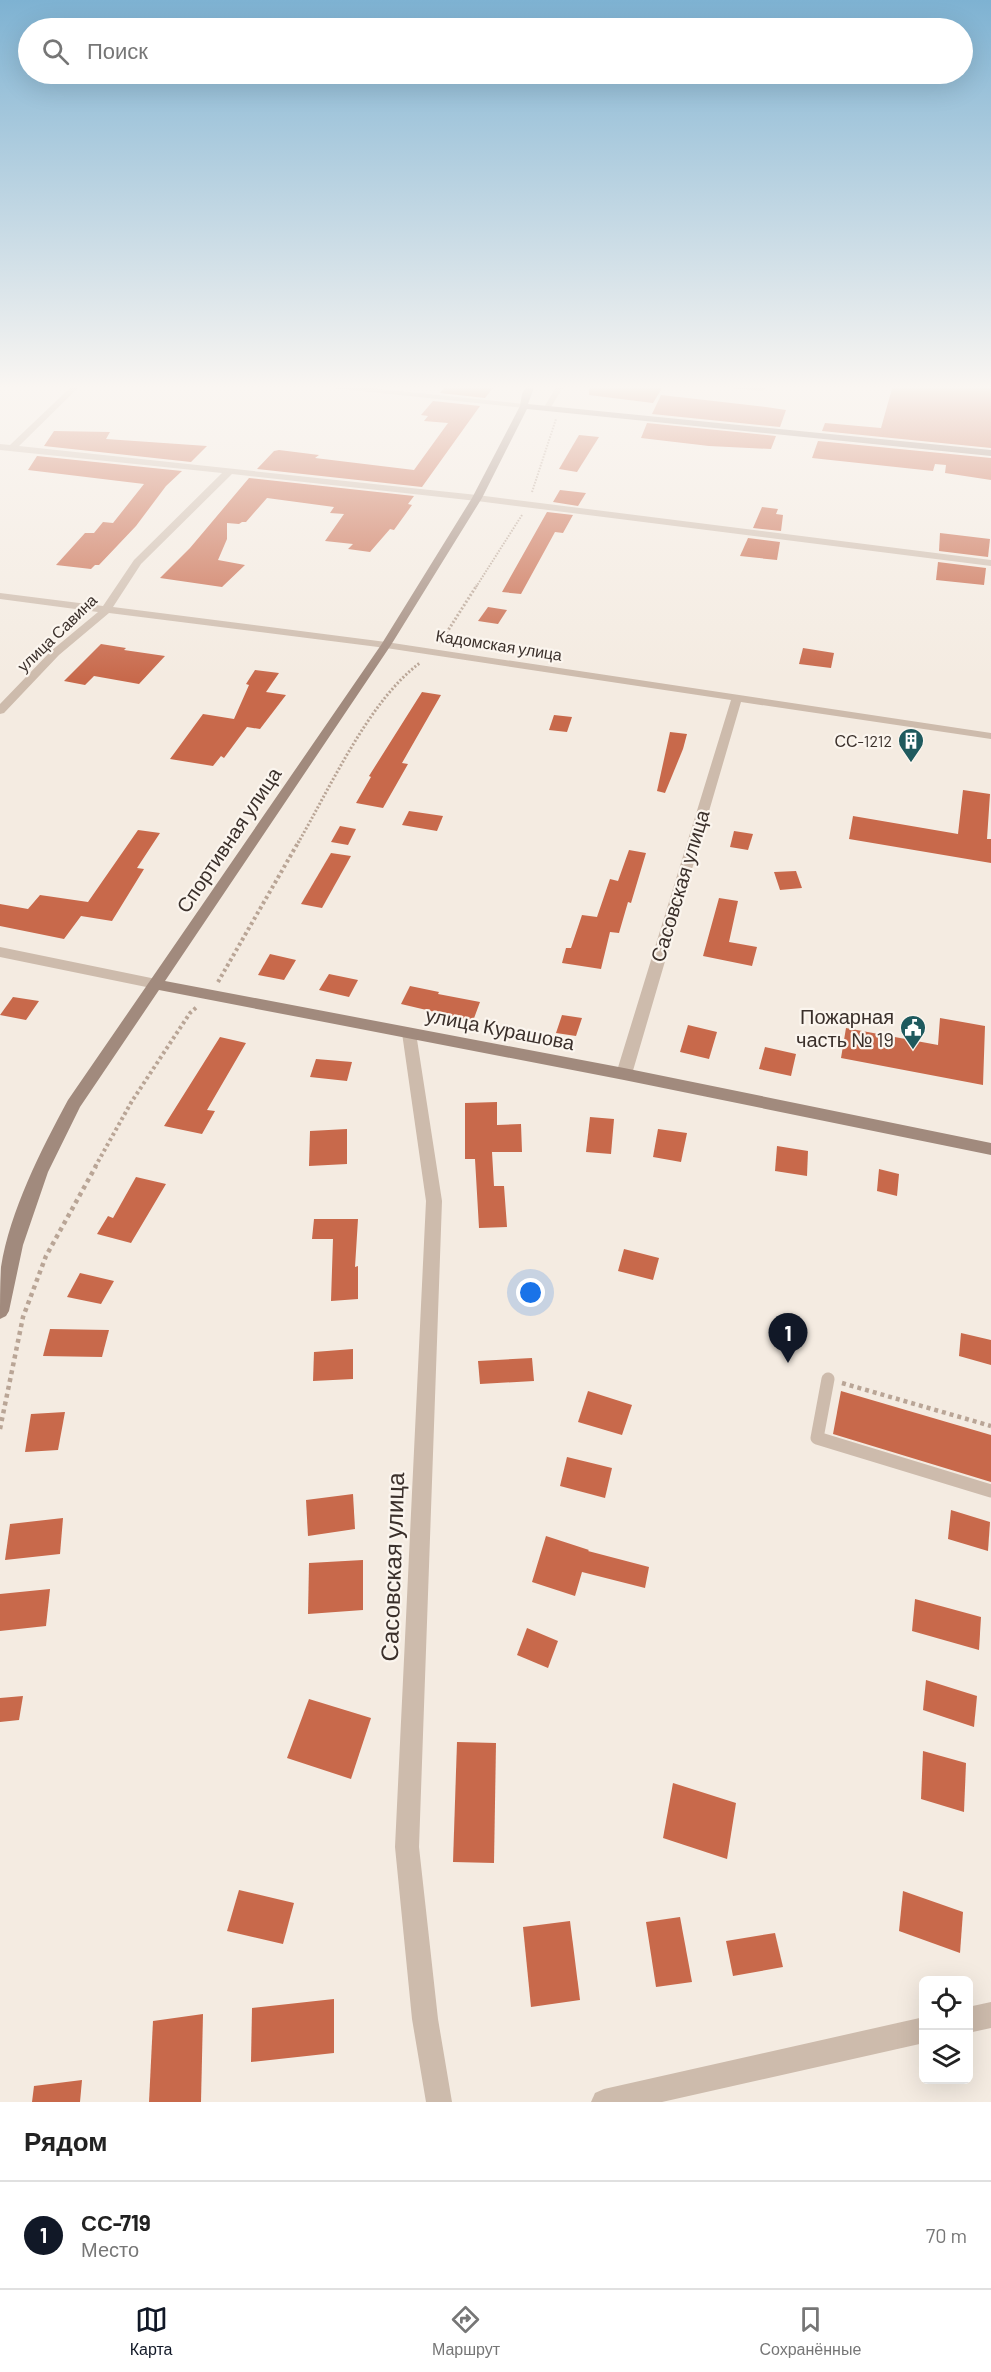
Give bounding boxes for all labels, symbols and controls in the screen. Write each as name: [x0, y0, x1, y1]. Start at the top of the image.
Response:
search box: [18, 18, 973, 84]
icon: search: [39, 35, 72, 68]
text: Поиск: [87, 37, 148, 63]
street label: улица Савина: [13, 590, 100, 675]
street label: Кадомская улица: [435, 625, 564, 664]
building icon: СС-1212: [896, 726, 926, 764]
place label: СС-1212: [834, 731, 892, 750]
street label: Спортивная улица: [171, 762, 286, 917]
street label: Сасовская улица: [645, 806, 714, 965]
street label: улица Курашова: [424, 1002, 578, 1054]
place label: Пожарная часть № 19: [796, 1004, 894, 1051]
public building icon: Пожарная часть № 19: [898, 1013, 928, 1051]
your location: [516, 1278, 545, 1307]
pin: 1: [768, 1314, 808, 1363]
street label: Сасовская улица: [374, 1471, 409, 1662]
map controls: [919, 1976, 973, 2084]
button: locate: [919, 1976, 973, 2030]
button: layers: [919, 2030, 973, 2084]
text: Рядом: [24, 2125, 107, 2156]
text: СС-719: [81, 2209, 151, 2235]
text: 1: [40, 2223, 47, 2247]
text: 70 m: [926, 2223, 967, 2247]
text: Место: [81, 2237, 139, 2261]
tab: Карта: [130, 2303, 173, 2359]
tab: Маршрут: [432, 2303, 500, 2359]
tab: Сохранённые: [759, 2303, 861, 2359]

